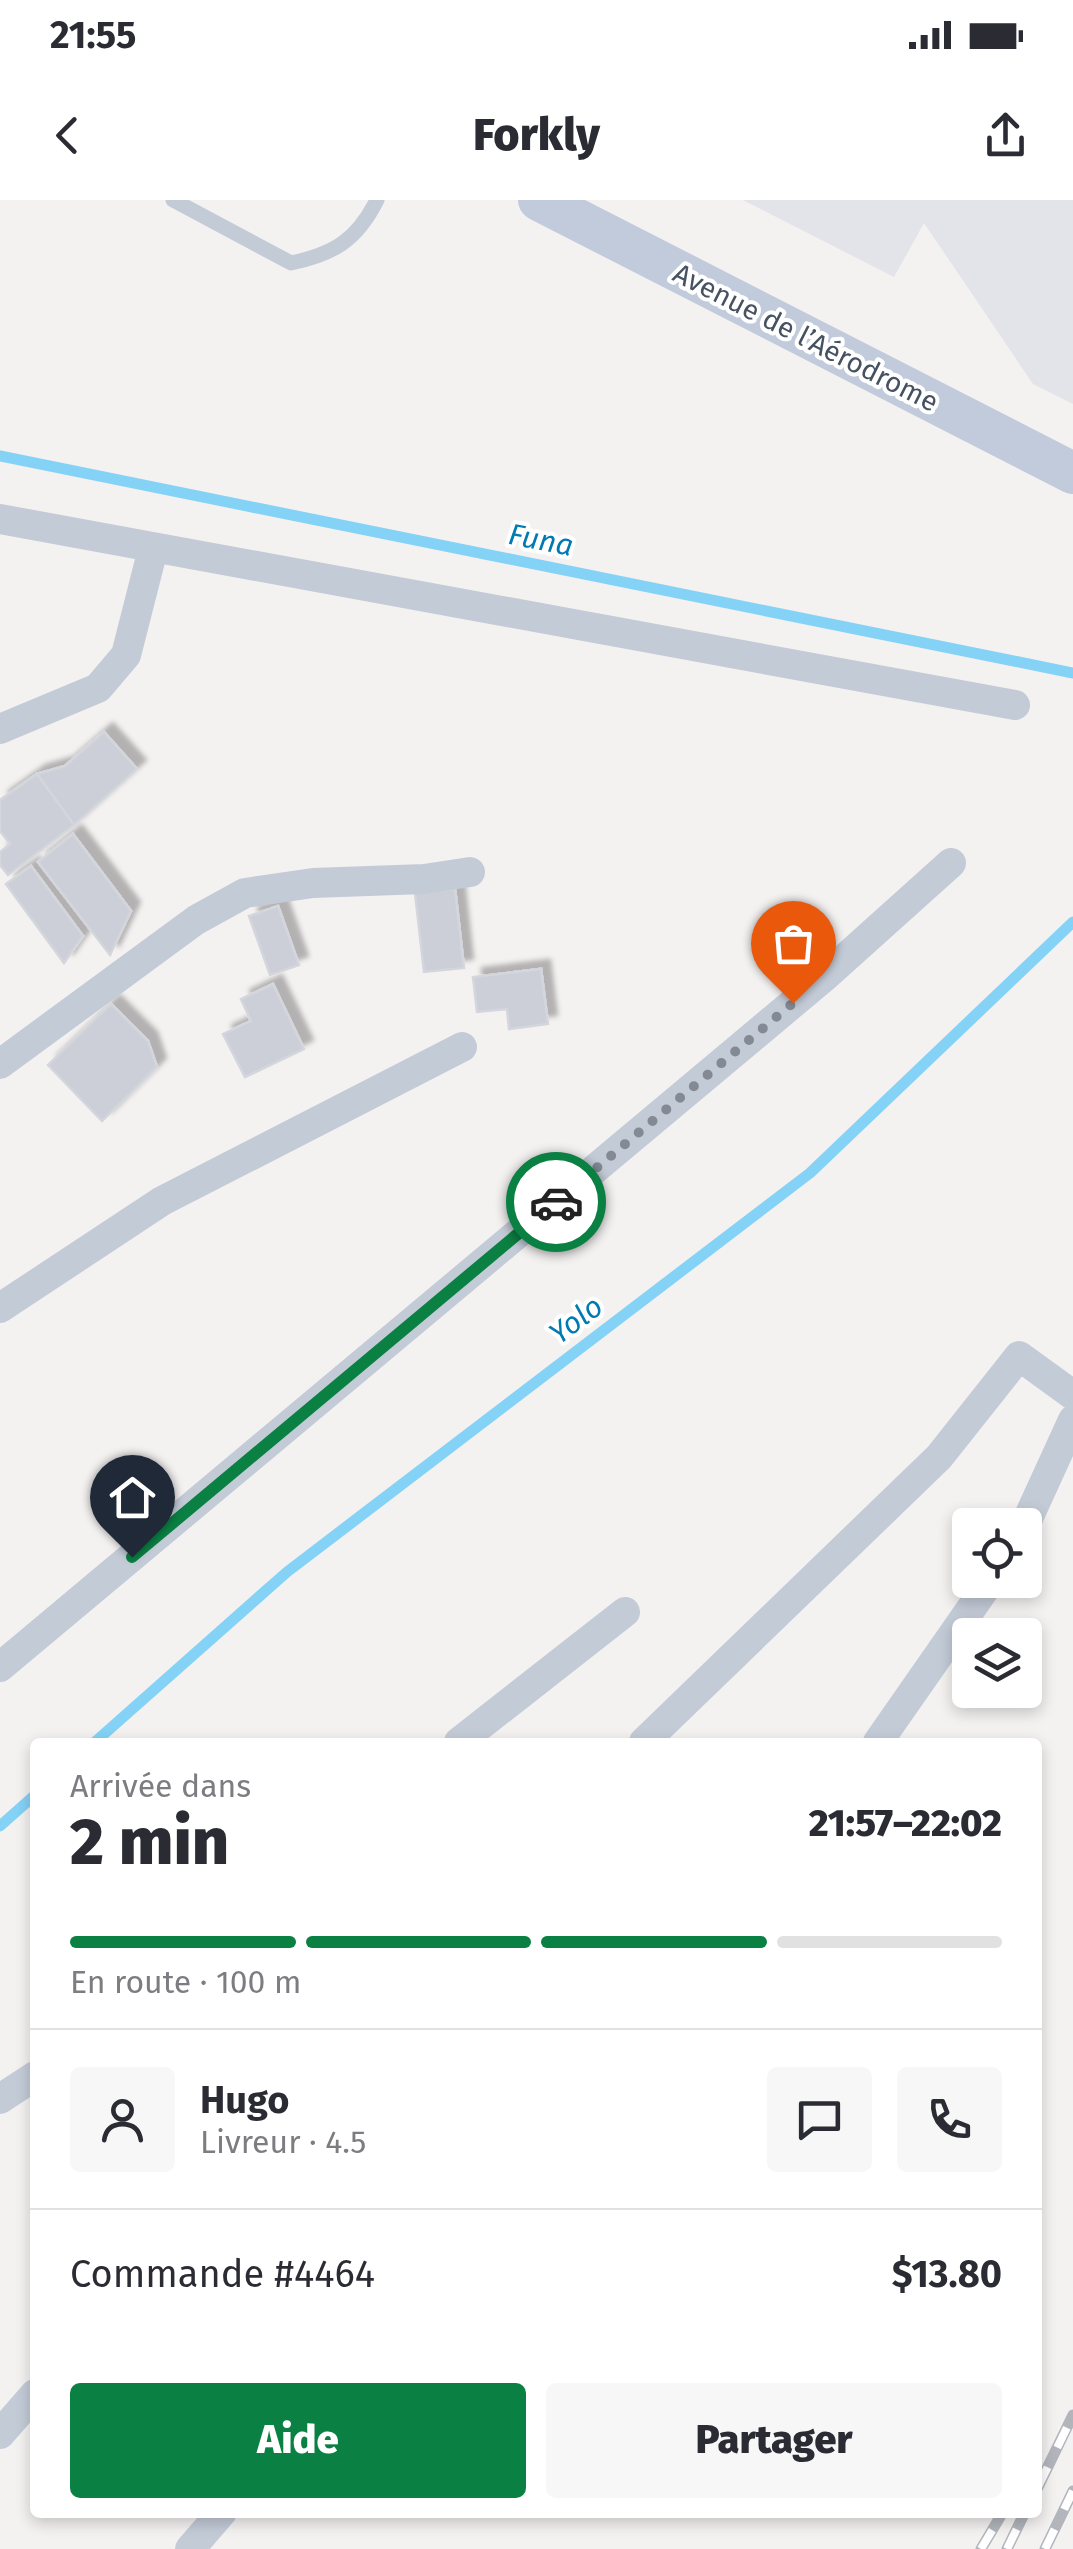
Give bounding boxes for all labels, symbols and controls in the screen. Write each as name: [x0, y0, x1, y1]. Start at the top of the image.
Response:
text: 21:55: [50, 12, 136, 58]
icon: back: [40, 108, 95, 163]
text: Forkly: [473, 108, 600, 162]
icon: share: [978, 108, 1033, 163]
street label: Avenue de l’Aérodrome: [668, 256, 944, 419]
water label: Funa: [506, 516, 576, 564]
pin: [751, 901, 836, 1004]
icon: bag: [766, 916, 821, 971]
courier: [506, 1152, 606, 1252]
icon: car: [529, 1175, 584, 1230]
water label: Yolo: [542, 1288, 610, 1352]
pin: [90, 1455, 175, 1558]
icon: home: [105, 1470, 160, 1525]
map controls: [952, 1508, 1042, 1708]
button: locate: [952, 1508, 1042, 1598]
button: layers: [952, 1618, 1042, 1708]
text: Arrivée dans: [70, 1767, 251, 1805]
text: 21:57–22:02: [809, 1800, 1002, 1846]
text: 2 min: [70, 1803, 229, 1881]
text: En route · 100 m: [70, 1963, 301, 2001]
button: person: [70, 2067, 175, 2172]
button: chat: [767, 2067, 872, 2172]
button: phone: [897, 2067, 1002, 2172]
text: Hugo: [200, 2077, 289, 2123]
text: Livreur · 4.5: [200, 2123, 366, 2161]
text: Commande #4464: [70, 2251, 375, 2297]
text: $13.80: [892, 2251, 1002, 2297]
button: Aide: [70, 2383, 526, 2498]
button: Partager: [546, 2383, 1002, 2498]

